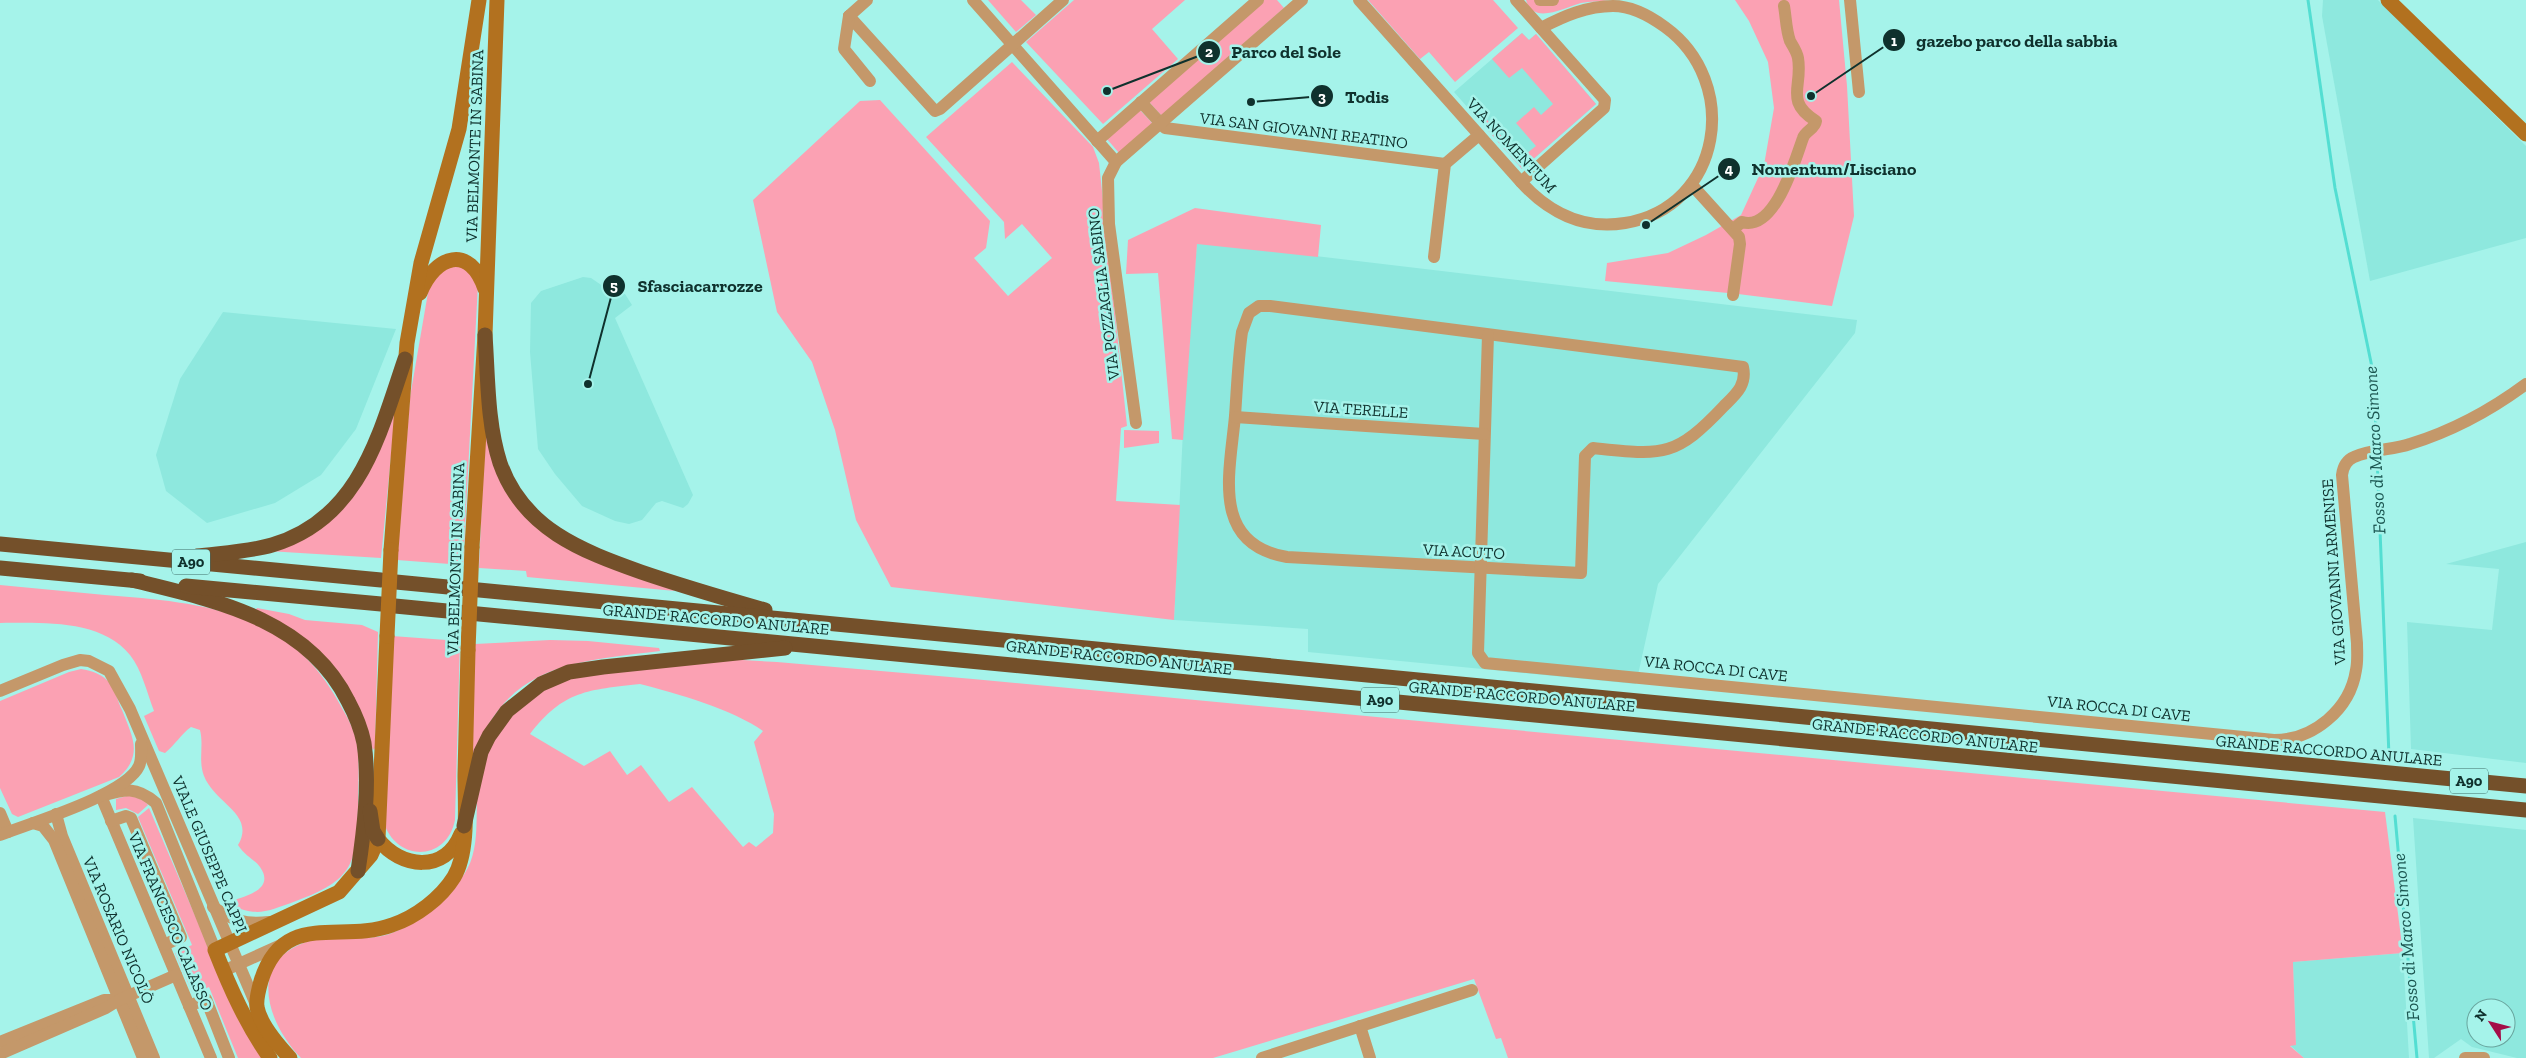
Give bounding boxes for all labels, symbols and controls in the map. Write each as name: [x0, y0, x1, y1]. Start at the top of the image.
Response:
callout: gazebo parco della sabbia: [1882, 24, 2128, 57]
text: gazebo parco della sabbia: [1916, 30, 2118, 52]
text: 1: [1891, 32, 1897, 50]
callout: Parco del Sole: [1196, 35, 1351, 68]
text: Parco del Sole: [1231, 41, 1341, 63]
text: 2: [1205, 43, 1213, 61]
street label: VIA BELMONTE IN SABINA: [462, 49, 487, 244]
callout: Todis: [1309, 80, 1399, 113]
text: Todis: [1345, 86, 1389, 108]
text: 3: [1318, 88, 1326, 106]
street label: VIA NOMENTUM: [1462, 93, 1560, 197]
street label: VIA SAN GIOVANNI REATINO: [1198, 108, 1409, 153]
callout: Nomentum/Lisciano: [1717, 152, 1926, 185]
text: Nomentum/Lisciano: [1752, 158, 1917, 180]
text: 4: [1725, 160, 1734, 178]
street label: VIA POZZAGLIA SABINO: [1083, 206, 1124, 382]
callout: Sfasciacarrozze: [602, 269, 772, 302]
text: Sfasciacarrozze: [637, 275, 763, 297]
text: 5: [610, 277, 618, 295]
water label: Fosso di Marco Simone: [2360, 365, 2390, 535]
street label: VIA TERELLE: [1312, 397, 1409, 422]
street label: VIA BELMONTE IN SABINA: [443, 462, 468, 657]
street label: VIA GIOVANNI ARMENISE: [2318, 478, 2350, 667]
street label: VIA ACUTO: [1422, 540, 1506, 563]
road number: A90: [172, 550, 210, 574]
street label: GRANDE RACCORDO ANULARE: [602, 600, 830, 639]
street label: GRANDE RACCORDO ANULARE: [1005, 636, 1233, 679]
street label: VIA ROCCA DI CAVE: [1642, 651, 1788, 685]
street label: GRANDE RACCORDO ANULARE: [1408, 677, 1636, 716]
road number: A90: [1361, 688, 1399, 712]
street label: VIA ROCCA DI CAVE: [2045, 691, 2191, 725]
street label: GRANDE RACCORDO ANULARE: [1811, 714, 2039, 757]
street label: GRANDE RACCORDO ANULARE: [2215, 731, 2443, 770]
road number: A90: [2450, 768, 2488, 794]
street label: VIALE GIUSEPPE CAPPI: [167, 772, 251, 935]
street label: VIA FRANCESCO CALASSO: [124, 828, 217, 1014]
water label: Fosso di Marco Simone: [2388, 852, 2424, 1022]
street label: VIA ROSARIO NICOLÒ: [79, 853, 158, 1007]
north arrow: [2466, 998, 2516, 1048]
text: N: [2471, 1006, 2491, 1025]

